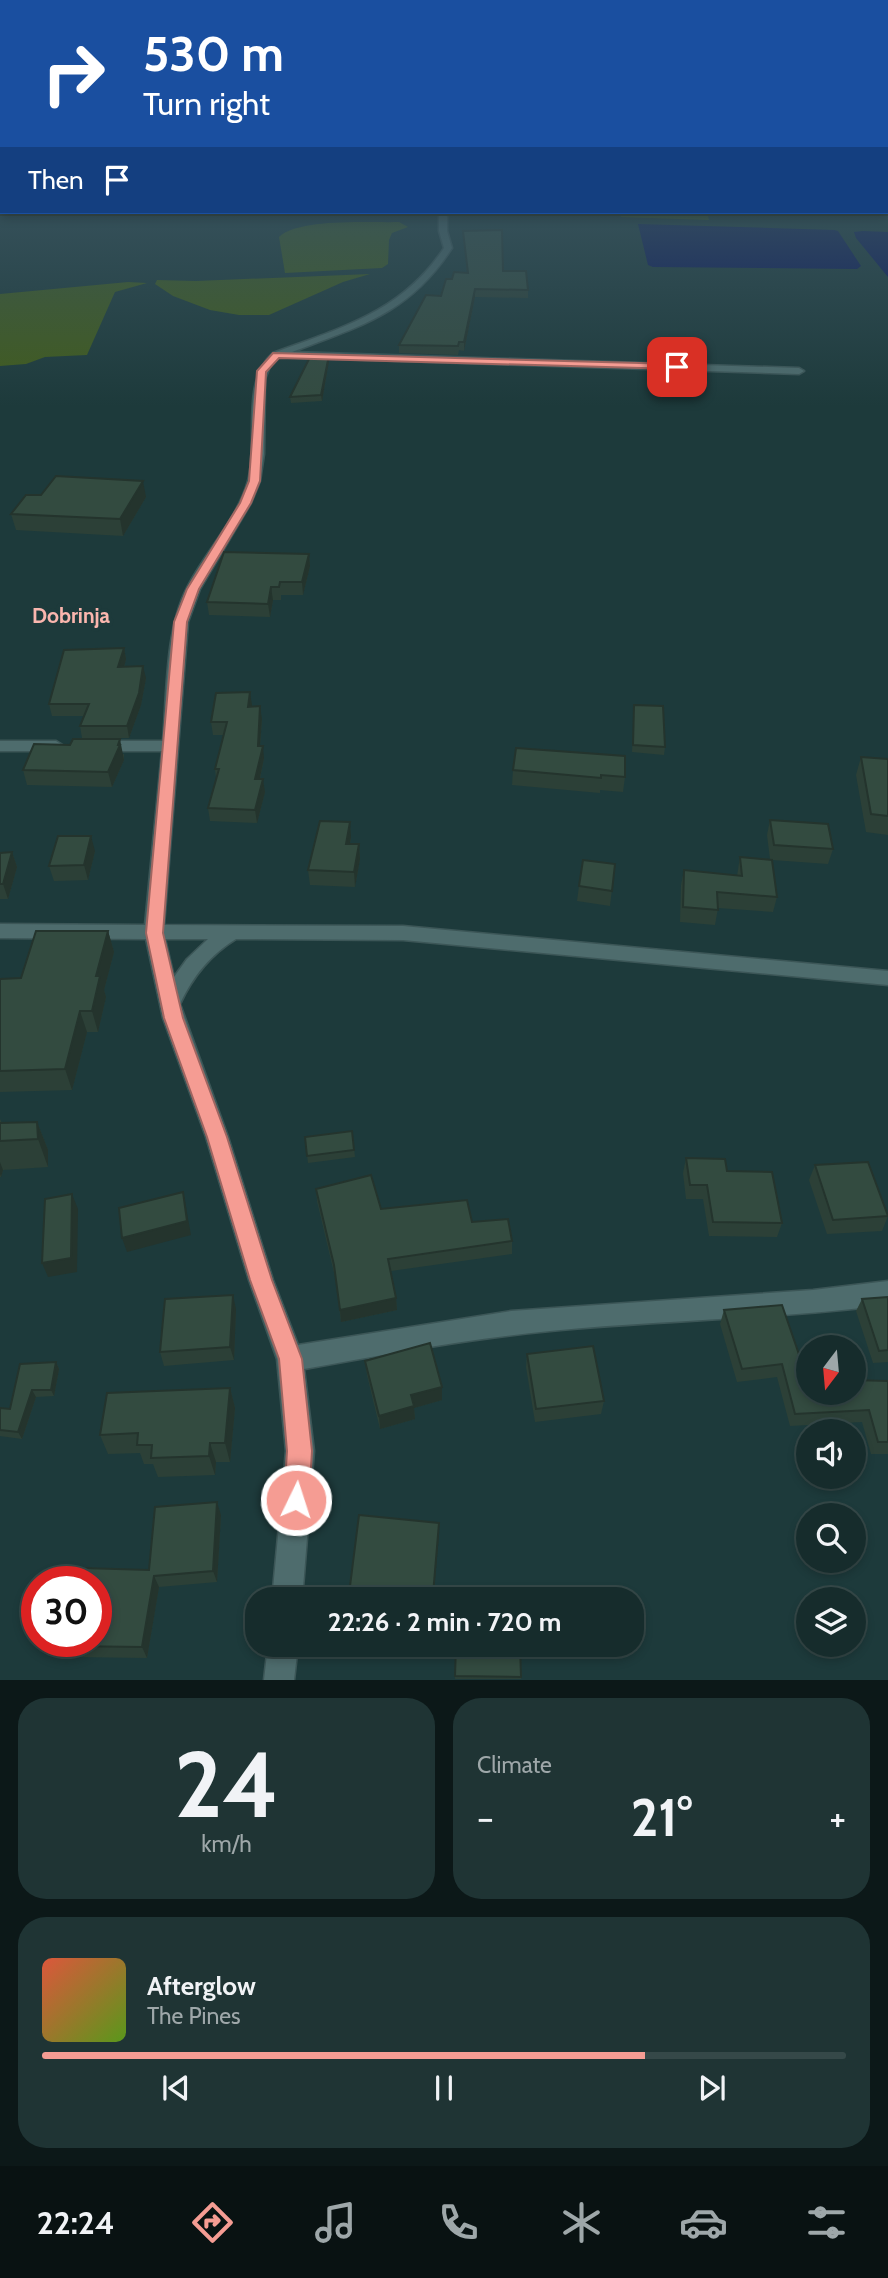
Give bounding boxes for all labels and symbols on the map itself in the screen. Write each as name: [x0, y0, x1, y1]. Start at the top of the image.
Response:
pin: [647, 337, 707, 397]
district label: Dobrinja: [32, 603, 111, 628]
north arrow: [796, 1335, 866, 1405]
position arrow: [259, 1463, 333, 1537]
speed limit sign: 30: [21, 1566, 112, 1657]

